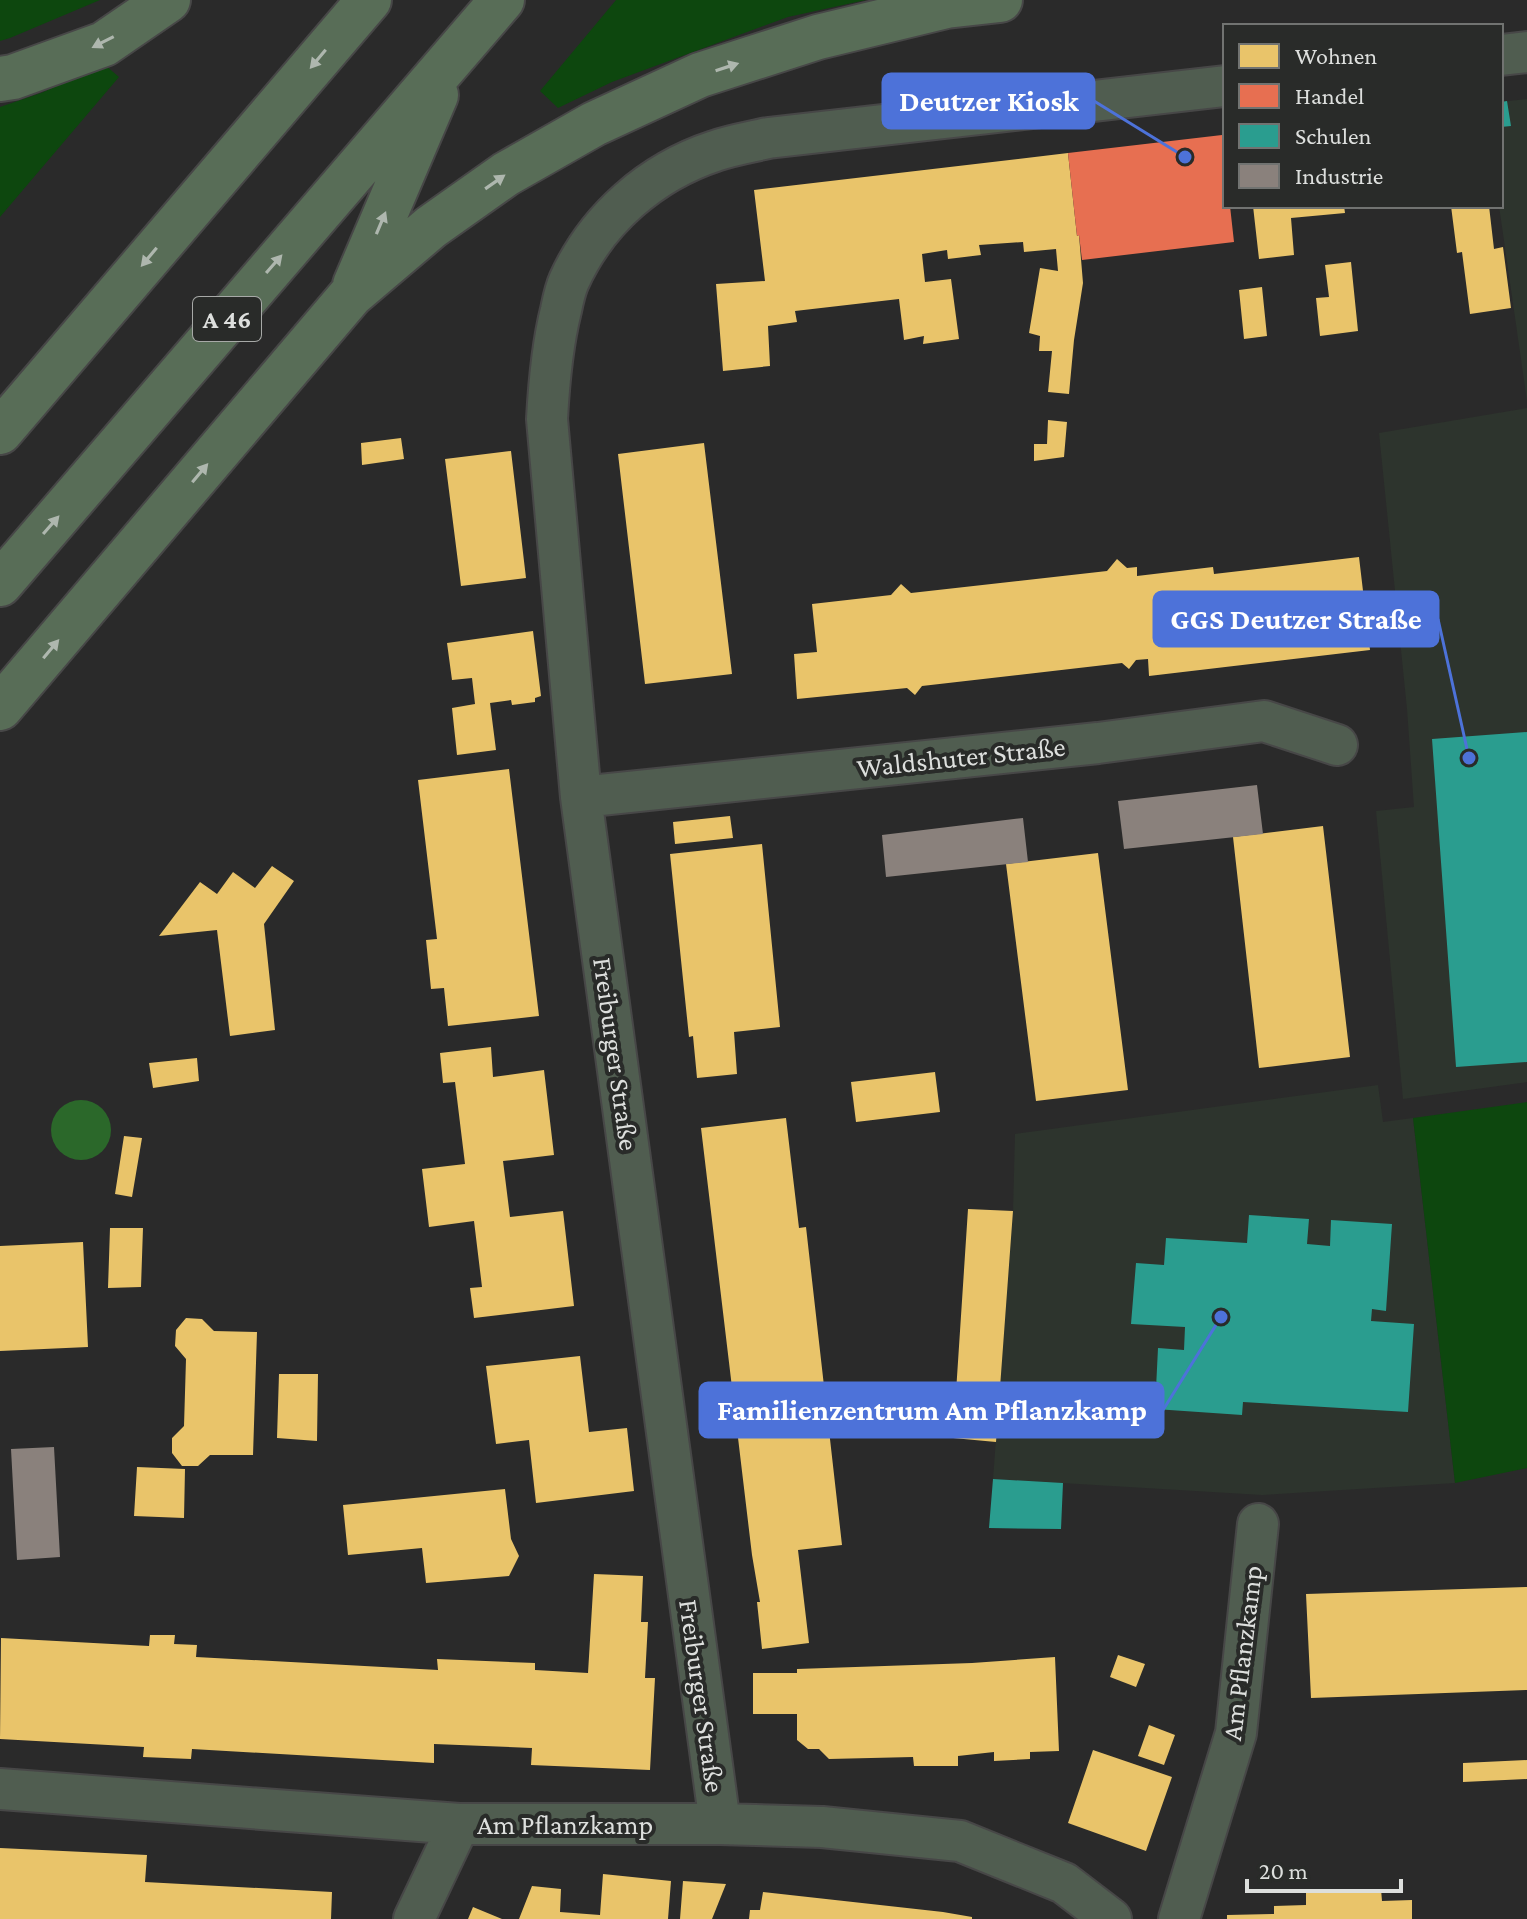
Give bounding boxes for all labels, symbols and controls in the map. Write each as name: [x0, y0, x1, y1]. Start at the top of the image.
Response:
legend: [1223, 24, 1503, 208]
one-way arrow: [92, 36, 115, 49]
text: Wohnen: [1295, 42, 1377, 69]
one-way arrow: [310, 49, 327, 69]
one-way arrow: [715, 60, 739, 72]
callout: Deutzer Kiosk: [883, 74, 1094, 128]
text: Handel: [1295, 82, 1364, 109]
text: Deutzer Kiosk: [899, 84, 1080, 117]
text: Schulen: [1295, 122, 1372, 149]
text: Industrie: [1295, 162, 1383, 189]
one-way arrow: [484, 175, 505, 190]
one-way arrow: [375, 211, 388, 235]
one-way arrow: [141, 247, 158, 267]
one-way arrow: [265, 254, 282, 274]
road number: A 46: [193, 297, 261, 341]
one-way arrow: [191, 463, 208, 483]
one-way arrow: [42, 515, 59, 535]
callout: GGS Deutzer Straße: [1154, 592, 1438, 646]
text: GGS Deutzer Straße: [1170, 602, 1422, 635]
one-way arrow: [42, 639, 59, 659]
street label: Waldshuter Straße: [855, 731, 1067, 783]
street label: Freiburger Straße: [587, 955, 645, 1153]
callout: Familienzentrum Am Pflanzkamp: [700, 1383, 1163, 1437]
text: Familienzentrum Am Pflanzkamp: [717, 1393, 1147, 1426]
street label: Am Pflanzkamp: [1216, 1564, 1268, 1742]
street label: Freiburger Straße: [673, 1597, 731, 1795]
street label: Am Pflanzkamp: [477, 1809, 653, 1840]
scale bar: [1247, 1843, 1401, 1893]
text: 20 m: [1259, 1857, 1308, 1884]

